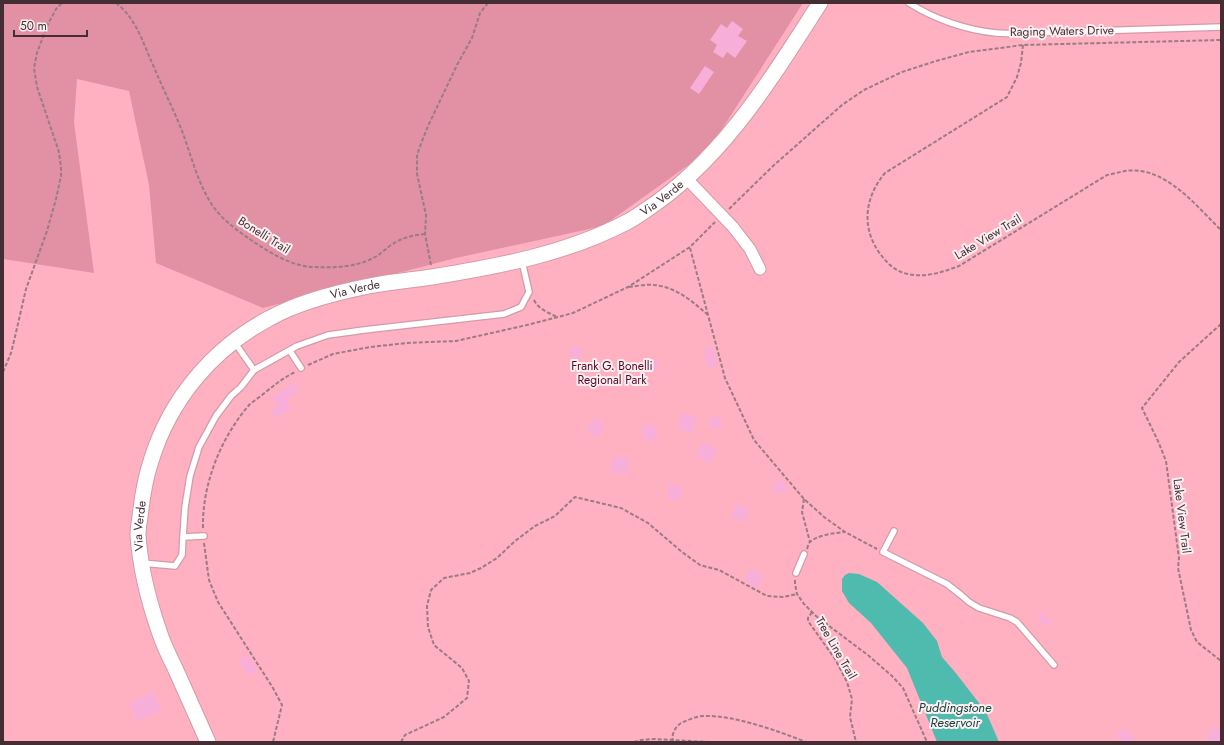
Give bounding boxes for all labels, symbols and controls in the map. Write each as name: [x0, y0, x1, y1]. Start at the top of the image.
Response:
scale bar: [14, 12, 87, 38]
text: 50 m: [20, 17, 47, 35]
street label: Raging Waters Drive: [1010, 21, 1114, 41]
street label: Via Verde: [636, 176, 688, 220]
street label: Lake View Trail: [951, 210, 1025, 264]
street label: Bonelli Trail: [234, 212, 294, 258]
street label: Via Verde: [328, 275, 381, 304]
park label: Frank G. Bonelli Regional Park: [571, 357, 653, 389]
street label: Lake View Trail: [1168, 478, 1196, 554]
street label: Via Verde: [129, 500, 151, 552]
street label: Tree Line Trail: [811, 613, 861, 683]
water label: Puddingstone Reservoir: [919, 698, 992, 732]

